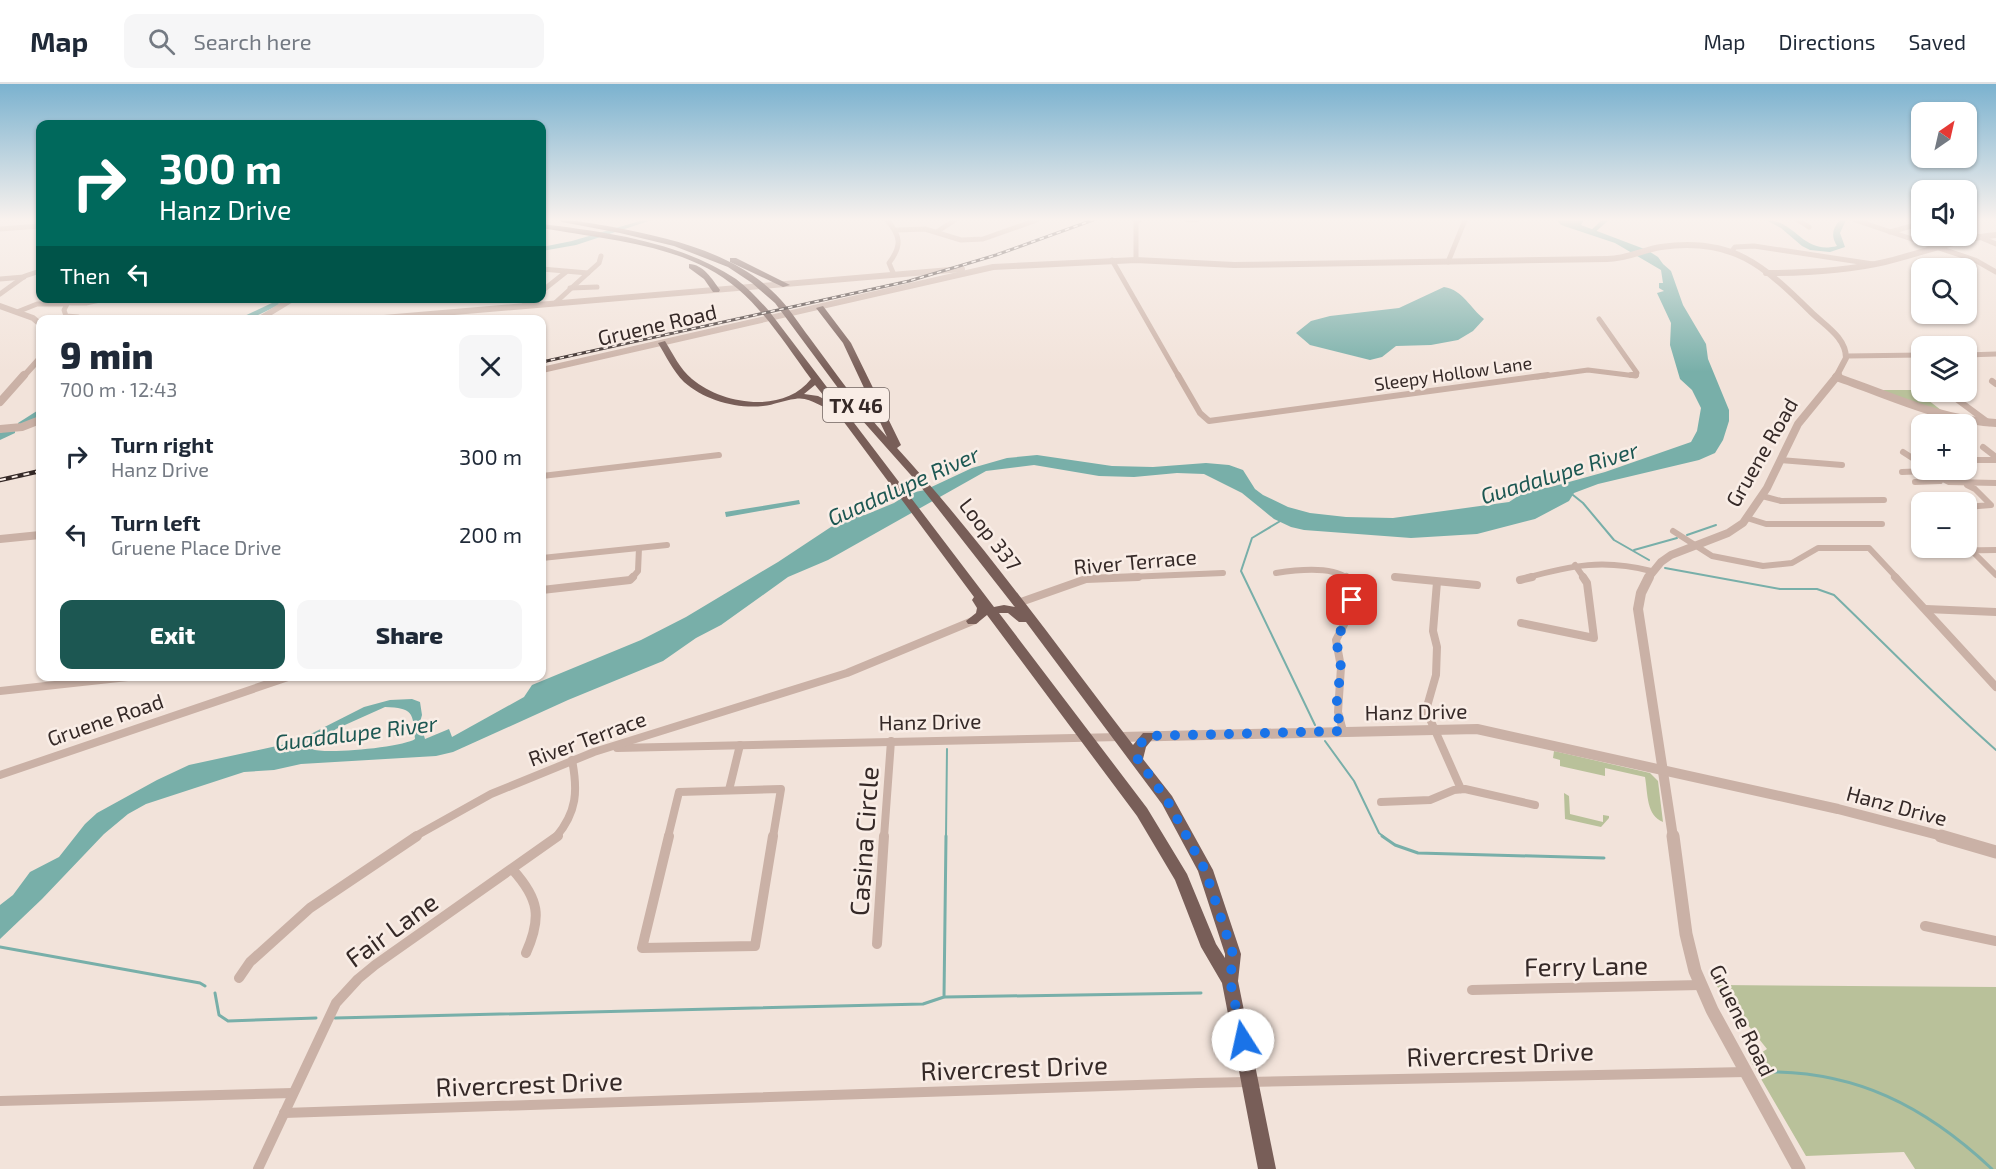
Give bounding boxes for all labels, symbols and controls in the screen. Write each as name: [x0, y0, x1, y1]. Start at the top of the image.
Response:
search box: [124, 14, 544, 68]
text: Map: [30, 24, 88, 58]
icon: search: [145, 25, 178, 58]
text: Search here: [193, 28, 312, 54]
text: Map: [1703, 29, 1746, 54]
text: Directions: [1779, 29, 1875, 54]
text: Saved: [1908, 29, 1966, 54]
north arrow: [1911, 102, 1977, 168]
map controls: [1911, 102, 1977, 558]
text: 300 m: [159, 142, 282, 192]
icon: right: [60, 144, 138, 222]
button: sound: [1911, 180, 1977, 246]
text: Hanz Drive: [159, 193, 291, 225]
icon: left: [122, 258, 155, 291]
button: search: [1911, 258, 1977, 324]
text: Then: [60, 262, 110, 288]
street label: Gruene Road: [595, 298, 719, 350]
text: 9 min: [60, 333, 154, 376]
button: close: [459, 335, 522, 398]
button: layers: [1911, 336, 1977, 402]
street label: Sleepy Hollow Lane: [1373, 351, 1533, 395]
text: 700 m · 12:43: [60, 377, 177, 401]
road number: TX 46: [823, 388, 889, 422]
street label: Gruene Road: [1720, 393, 1802, 511]
button: +: [1911, 414, 1977, 480]
text: Turn right: [111, 431, 213, 457]
water label: Guadalupe River: [1477, 435, 1642, 508]
water label: Guadalupe River: [823, 439, 984, 530]
icon: right: [60, 440, 93, 473]
text: 300 m: [459, 443, 522, 469]
text: Hanz Drive: [111, 457, 209, 481]
button: −: [1911, 492, 1977, 558]
street label: Loop 337: [955, 493, 1027, 576]
text: Turn left: [111, 509, 200, 535]
icon: left: [60, 518, 93, 551]
text: 200 m: [459, 521, 522, 547]
text: Gruene Place Drive: [111, 535, 282, 559]
street label: River Terrace: [1072, 543, 1198, 579]
pin: [1326, 574, 1377, 625]
icon: arrive: [1335, 583, 1368, 616]
button: Exit: [60, 600, 285, 669]
button: Share: [297, 600, 522, 669]
street label: Gruene Road: [44, 687, 166, 751]
street label: Hanz Drive: [1364, 698, 1468, 724]
street label: River Terrace: [525, 705, 649, 771]
street label: Hanz Drive: [878, 708, 982, 734]
water label: Guadalupe River: [273, 709, 440, 755]
street label: Casina Circle: [842, 765, 884, 917]
street label: Hanz Drive: [1844, 780, 1950, 830]
street label: Fair Lane: [339, 885, 443, 973]
street label: Ferry Lane: [1524, 948, 1648, 982]
street label: Gruene Road: [1705, 960, 1781, 1080]
position arrow: [1211, 1008, 1275, 1072]
street label: Rivercrest Drive: [1406, 1034, 1594, 1072]
street label: Rivercrest Drive: [920, 1048, 1108, 1086]
street label: Rivercrest Drive: [435, 1064, 623, 1102]

